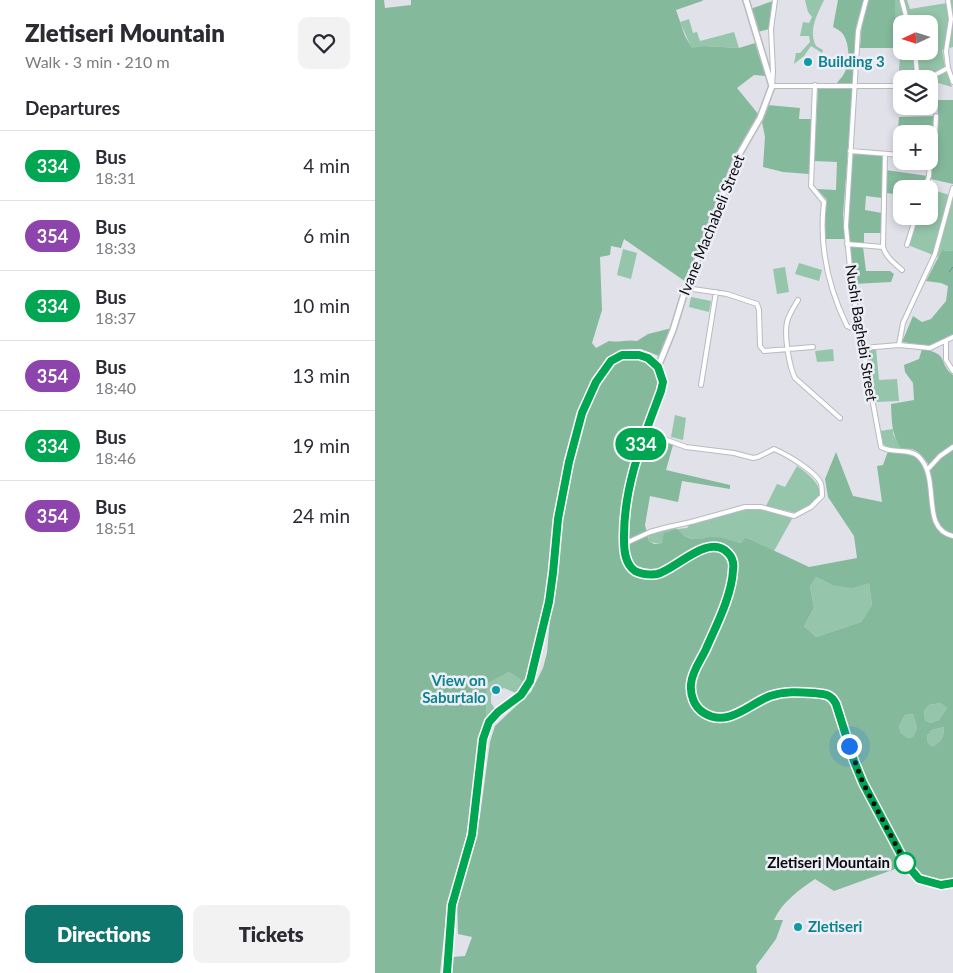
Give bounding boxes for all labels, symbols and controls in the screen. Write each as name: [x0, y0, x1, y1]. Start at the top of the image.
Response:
north arrow: [893, 15, 937, 60]
map controls: [893, 15, 938, 225]
button: heart: [298, 17, 350, 69]
text: Zletiseri Mountain: [25, 18, 225, 47]
text: Walk · 3 min · 210 m: [25, 52, 170, 71]
place label: Building 3: [818, 52, 885, 70]
marker: Building 3: [802, 56, 814, 68]
button: layers: [893, 70, 938, 115]
text: Departures: [25, 96, 120, 119]
button: +: [893, 125, 938, 170]
text: Bus: [95, 145, 126, 168]
street label: Ivane Machabeli Street: [675, 151, 748, 298]
text: 4 min: [303, 154, 350, 177]
text: 334: [37, 155, 68, 177]
text: 18:31: [95, 168, 136, 187]
button: −: [893, 180, 938, 225]
text: Bus: [95, 215, 126, 238]
text: 6 min: [303, 224, 350, 247]
text: 354: [37, 225, 68, 247]
text: 18:33: [95, 238, 136, 257]
street label: Nushi Baghebi Street: [842, 263, 882, 403]
text: Bus: [95, 285, 126, 308]
text: 10 min: [292, 294, 350, 317]
text: 334: [37, 295, 68, 317]
text: 18:37: [95, 308, 136, 327]
text: Bus: [95, 355, 126, 378]
text: 13 min: [292, 364, 350, 387]
text: 354: [37, 365, 68, 387]
text: 18:40: [95, 378, 136, 397]
text: Bus: [95, 425, 126, 448]
line badge: 334: [612, 428, 670, 460]
text: 334: [625, 433, 657, 455]
text: 19 min: [292, 434, 350, 457]
text: 334: [37, 435, 68, 457]
text: 18:46: [95, 448, 136, 467]
text: Bus: [95, 495, 126, 518]
text: 24 min: [292, 504, 350, 527]
text: 354: [37, 505, 68, 527]
text: 18:51: [95, 518, 136, 537]
place label: View on Saburtalo: [422, 671, 486, 706]
marker: View on Saburtalo: [490, 684, 502, 696]
your location: [837, 734, 862, 759]
marker: Zletiseri Mountain: [894, 852, 916, 874]
place label: Zletiseri Mountain: [767, 853, 890, 871]
button: Directions: [25, 905, 183, 963]
button: Tickets: [193, 905, 350, 963]
place label: Zletiseri: [808, 917, 863, 935]
marker: Zletiseri: [792, 921, 804, 933]

